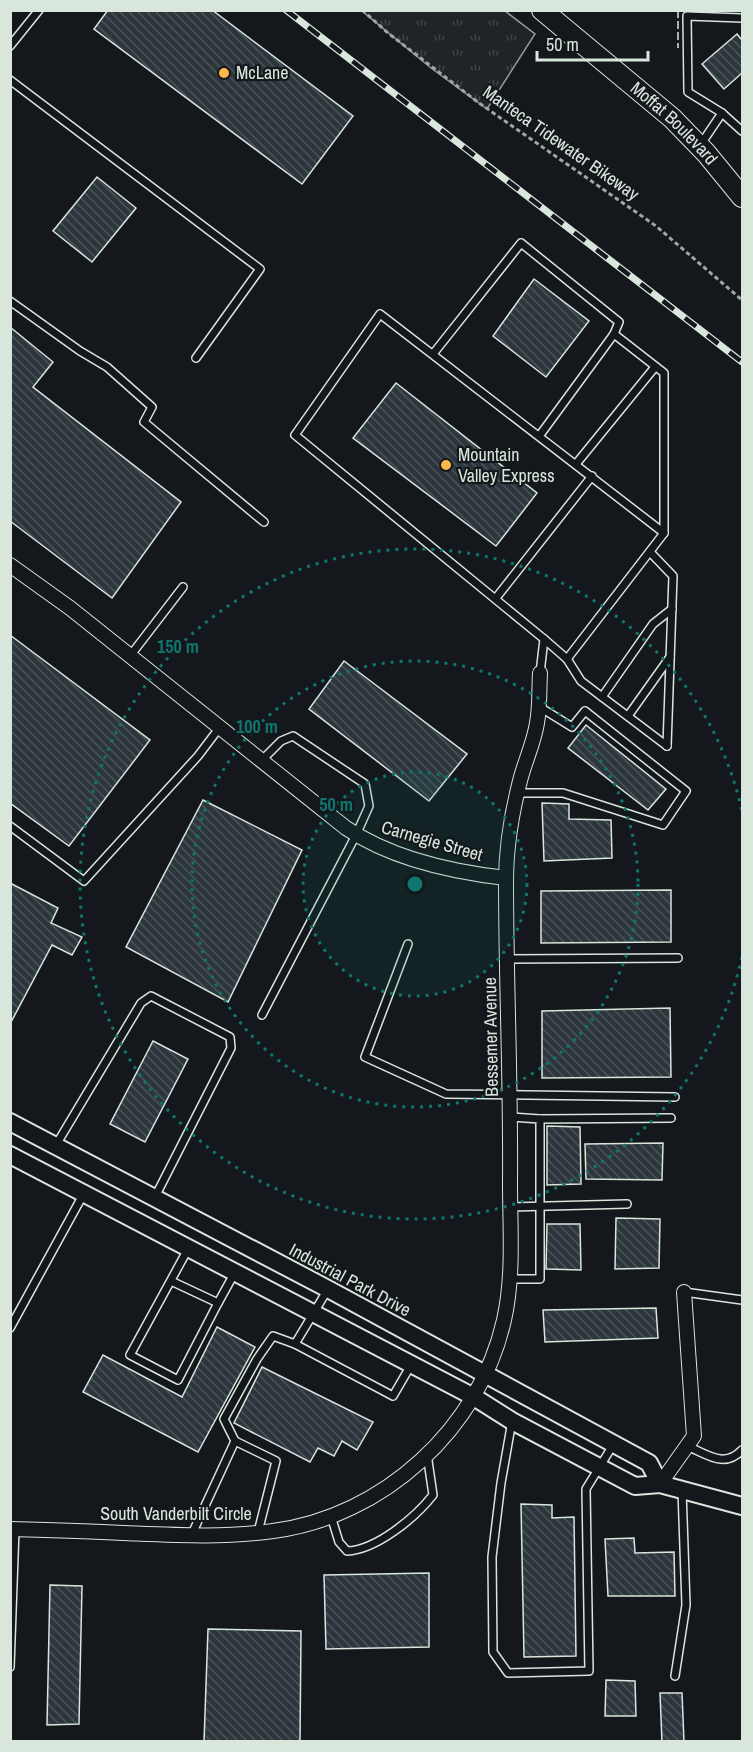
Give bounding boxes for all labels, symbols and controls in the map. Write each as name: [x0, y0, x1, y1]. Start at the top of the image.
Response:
scale bar: [537, 24, 648, 62]
text: 50 m: [546, 32, 579, 57]
place label: McLane: [236, 60, 289, 85]
marker: McLane: [217, 66, 231, 80]
street label: Moffat Boulevard: [625, 76, 724, 170]
street label: Manteca Tidewater Bikeway: [478, 79, 645, 206]
place label: Mountain Valley Express: [458, 442, 555, 488]
marker: Mountain Valley Express: [439, 458, 453, 472]
text: 150 m: [157, 634, 199, 659]
text: 100 m: [236, 714, 278, 739]
text: 50 m: [319, 792, 353, 817]
street label: Carnegie Street: [379, 814, 486, 867]
centre of rings: [405, 874, 425, 894]
street label: Bessemer Avenue: [477, 977, 504, 1097]
street label: Industrial Park Drive: [285, 1237, 415, 1322]
street label: South Vanderbilt Circle: [100, 1501, 252, 1526]

